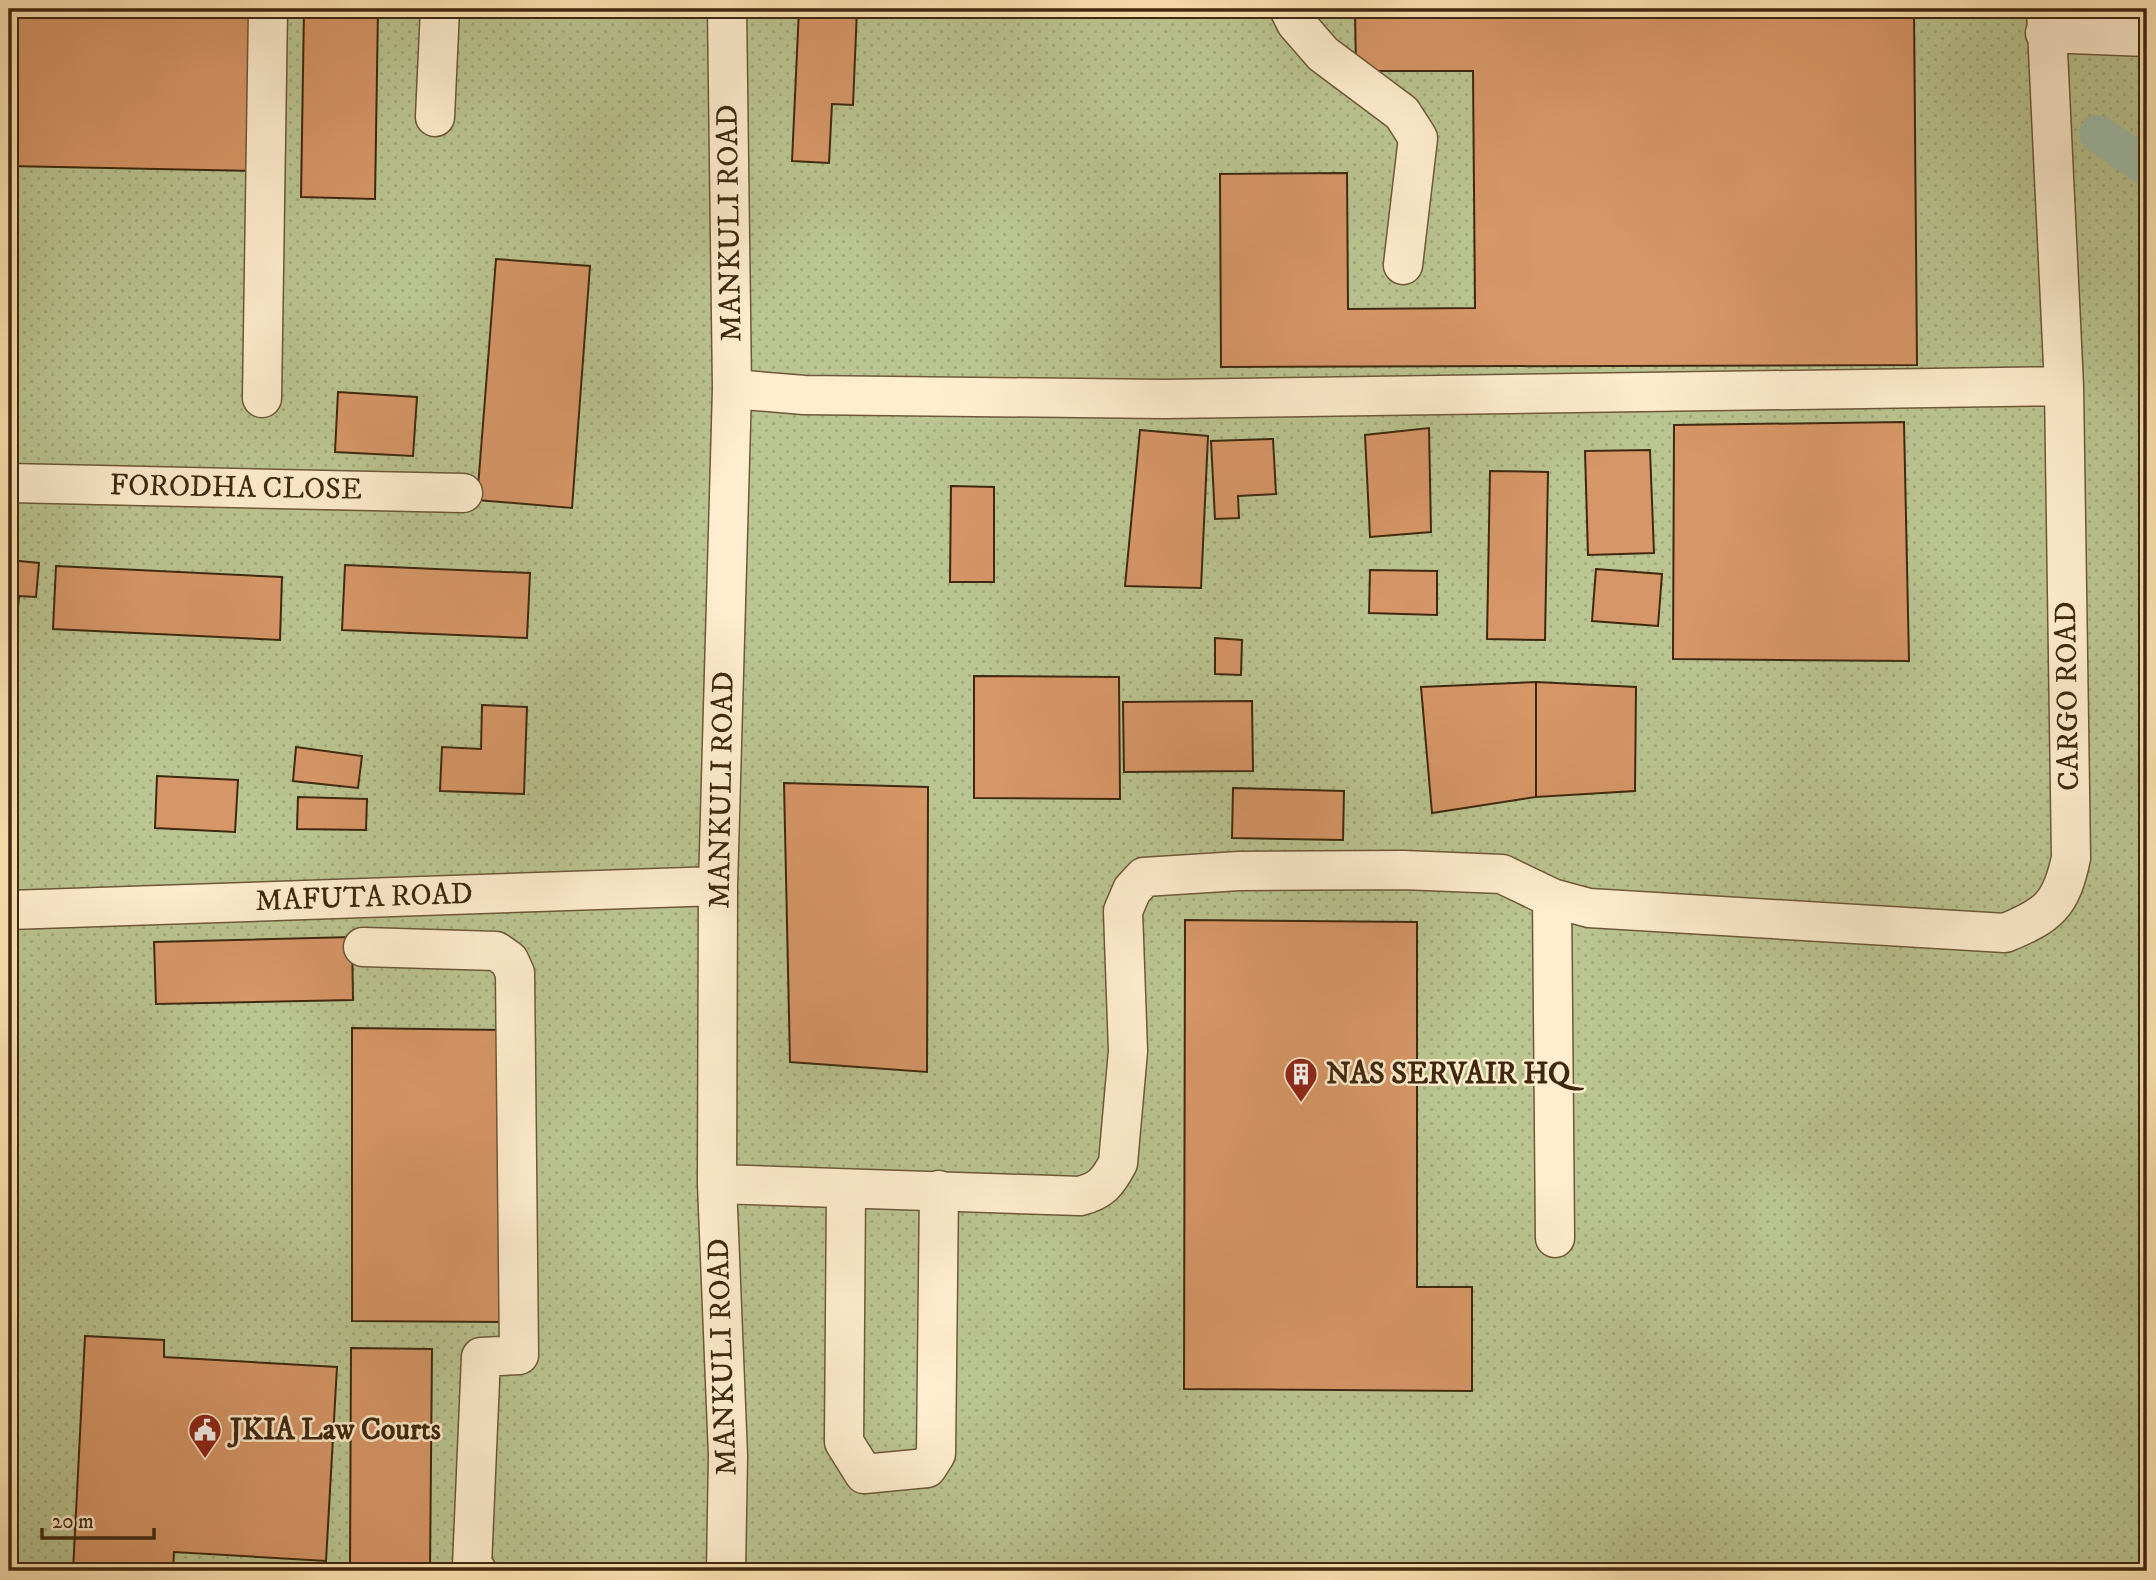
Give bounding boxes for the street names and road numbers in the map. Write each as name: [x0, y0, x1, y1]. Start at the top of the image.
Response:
street label: MANKULI ROAD: [709, 104, 751, 342]
street label: FORODHA CLOSE: [109, 467, 363, 509]
street label: CARGO ROAD: [2048, 601, 2088, 791]
street label: MANKULI ROAD: [701, 671, 743, 909]
street label: MAFUTA ROAD: [255, 876, 473, 920]
street label: MANKULI ROAD: [700, 1238, 746, 1476]

